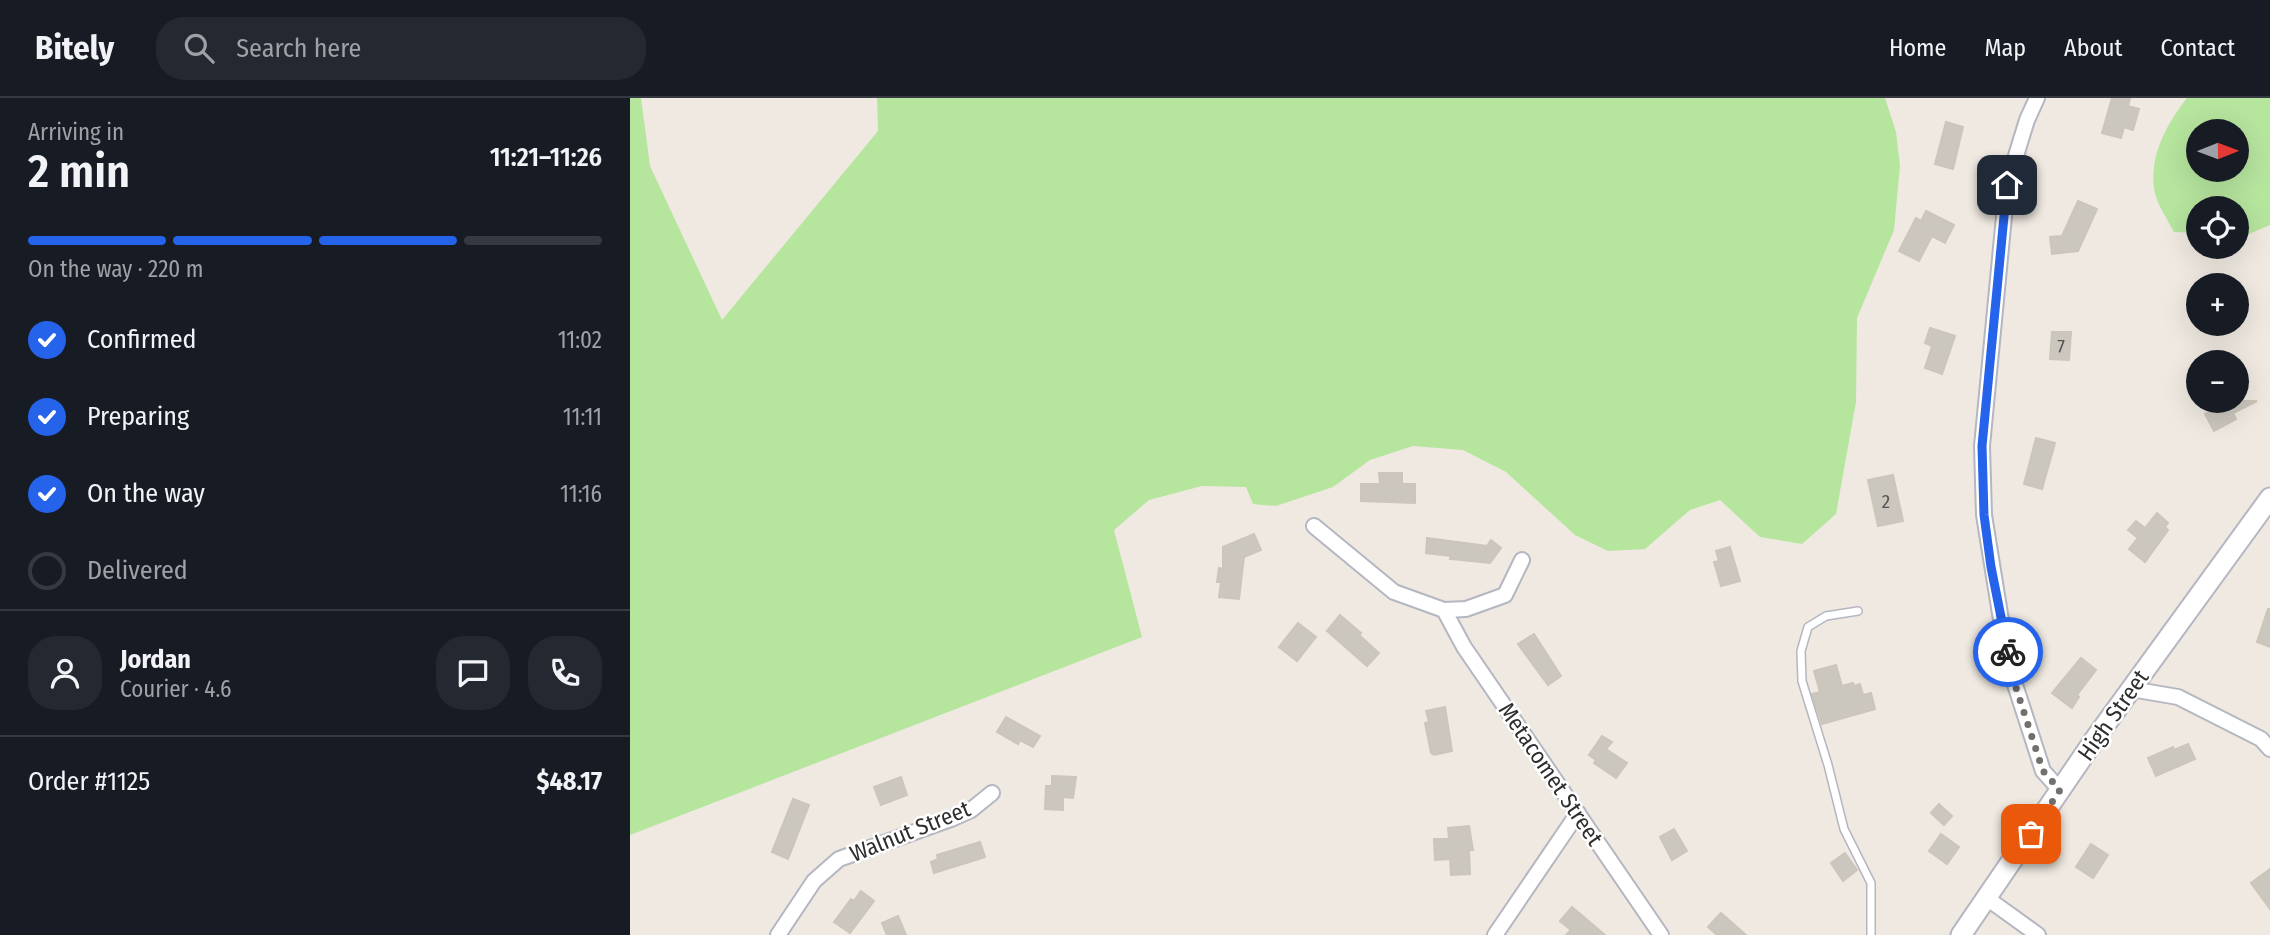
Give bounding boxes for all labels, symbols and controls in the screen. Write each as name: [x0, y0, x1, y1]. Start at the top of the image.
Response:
search box: [156, 17, 646, 80]
text: Bitely: [35, 28, 114, 68]
icon: search: [180, 29, 218, 67]
text: Search here: [236, 33, 361, 64]
text: Home: [1889, 34, 1946, 62]
text: Map: [1984, 34, 2026, 62]
text: About: [2064, 34, 2122, 62]
text: Contact: [2160, 34, 2235, 62]
text: Arriving in: [28, 118, 124, 146]
north arrow: [2186, 119, 2249, 182]
map controls: [2186, 119, 2249, 413]
text: 11:21–11:26: [490, 142, 602, 173]
text: 2 min: [28, 144, 130, 199]
pin: [1977, 155, 2037, 215]
icon: home: [1988, 166, 2026, 204]
button: locate: [2186, 196, 2249, 259]
text: On the way · 220 m: [28, 255, 203, 283]
button: +: [2186, 273, 2249, 336]
icon: check: [28, 321, 66, 359]
text: Confirmed: [87, 324, 197, 355]
text: 11:02: [558, 326, 602, 354]
house number: 7: [2057, 335, 2065, 358]
button: −: [2186, 350, 2249, 413]
icon: check: [28, 398, 66, 436]
text: Preparing: [87, 401, 189, 432]
text: 11:11: [563, 403, 602, 431]
icon: check: [28, 475, 66, 513]
text: On the way: [87, 478, 205, 509]
text: 11:16: [560, 480, 602, 508]
house number: 2: [1882, 490, 1890, 513]
text: Delivered: [87, 555, 188, 586]
courier: [1973, 617, 2043, 687]
icon: bike: [1989, 633, 2027, 671]
button: person: [28, 636, 102, 710]
button: chat: [436, 636, 510, 710]
button: phone: [528, 636, 602, 710]
text: Jordan: [120, 644, 191, 675]
street label: High Street: [2072, 664, 2155, 766]
text: Courier · 4.6: [120, 675, 231, 703]
street label: Metacomet Street: [1493, 697, 1609, 851]
text: Order #1125: [28, 766, 150, 797]
text: $48.17: [537, 766, 602, 797]
street label: Walnut Street: [846, 794, 975, 868]
pin: [2001, 804, 2061, 864]
icon: bag: [2012, 815, 2050, 853]

